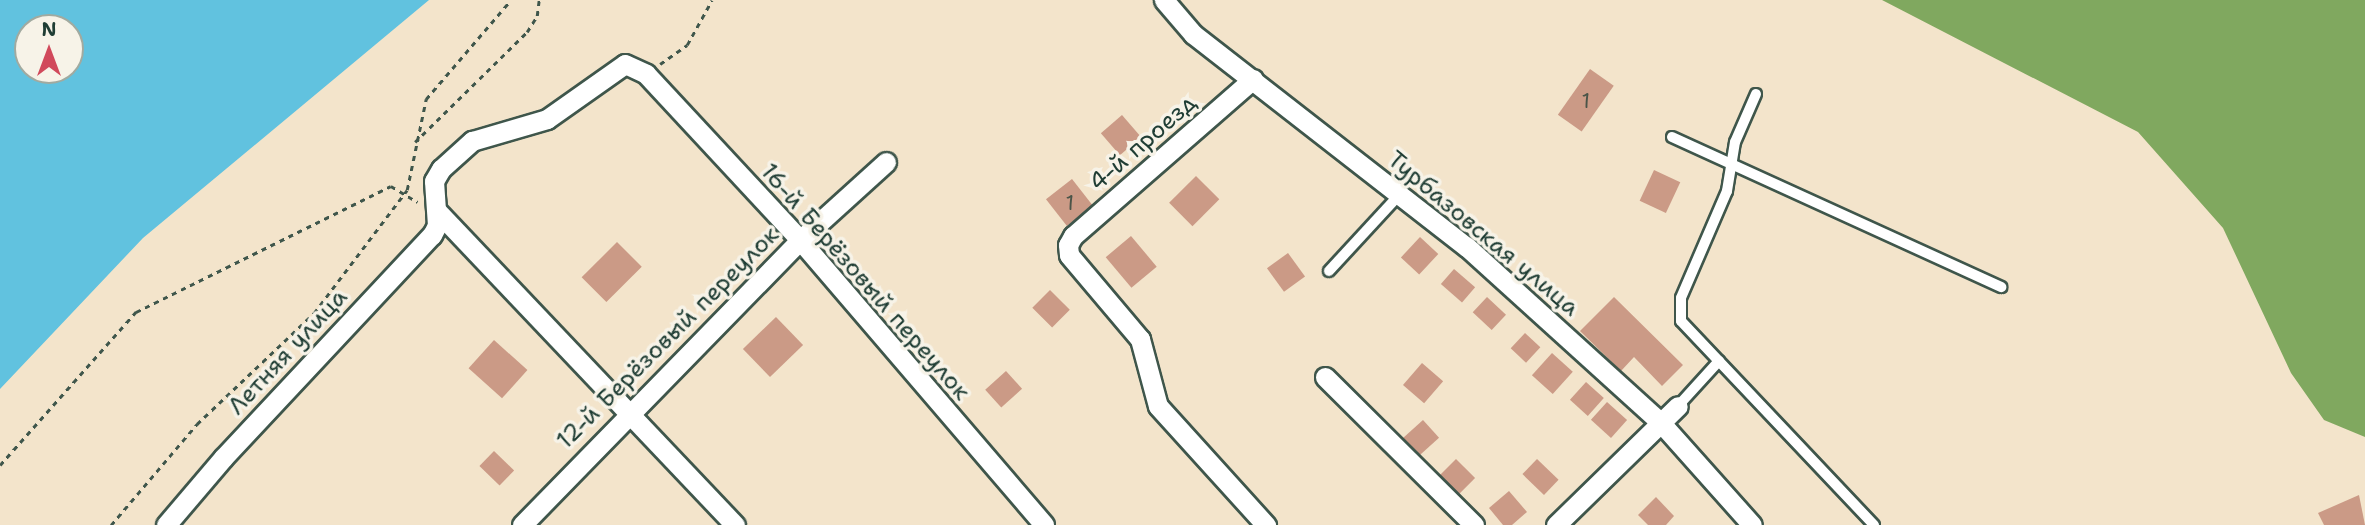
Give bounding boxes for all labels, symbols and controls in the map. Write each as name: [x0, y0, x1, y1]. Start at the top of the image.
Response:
north arrow: [14, 14, 84, 84]
text: N: [41, 17, 57, 42]
house number: 1: [1582, 88, 1590, 114]
street label: 4-й проезд: [1083, 89, 1203, 197]
street label: Турбазовская улица: [1381, 145, 1585, 323]
street label: 16-й Берёзовый переулок: [754, 158, 976, 406]
house number: 1: [1066, 190, 1074, 216]
street label: 12-й Берёзовый переулок: [551, 221, 785, 455]
street label: Летняя улица: [222, 283, 354, 421]

